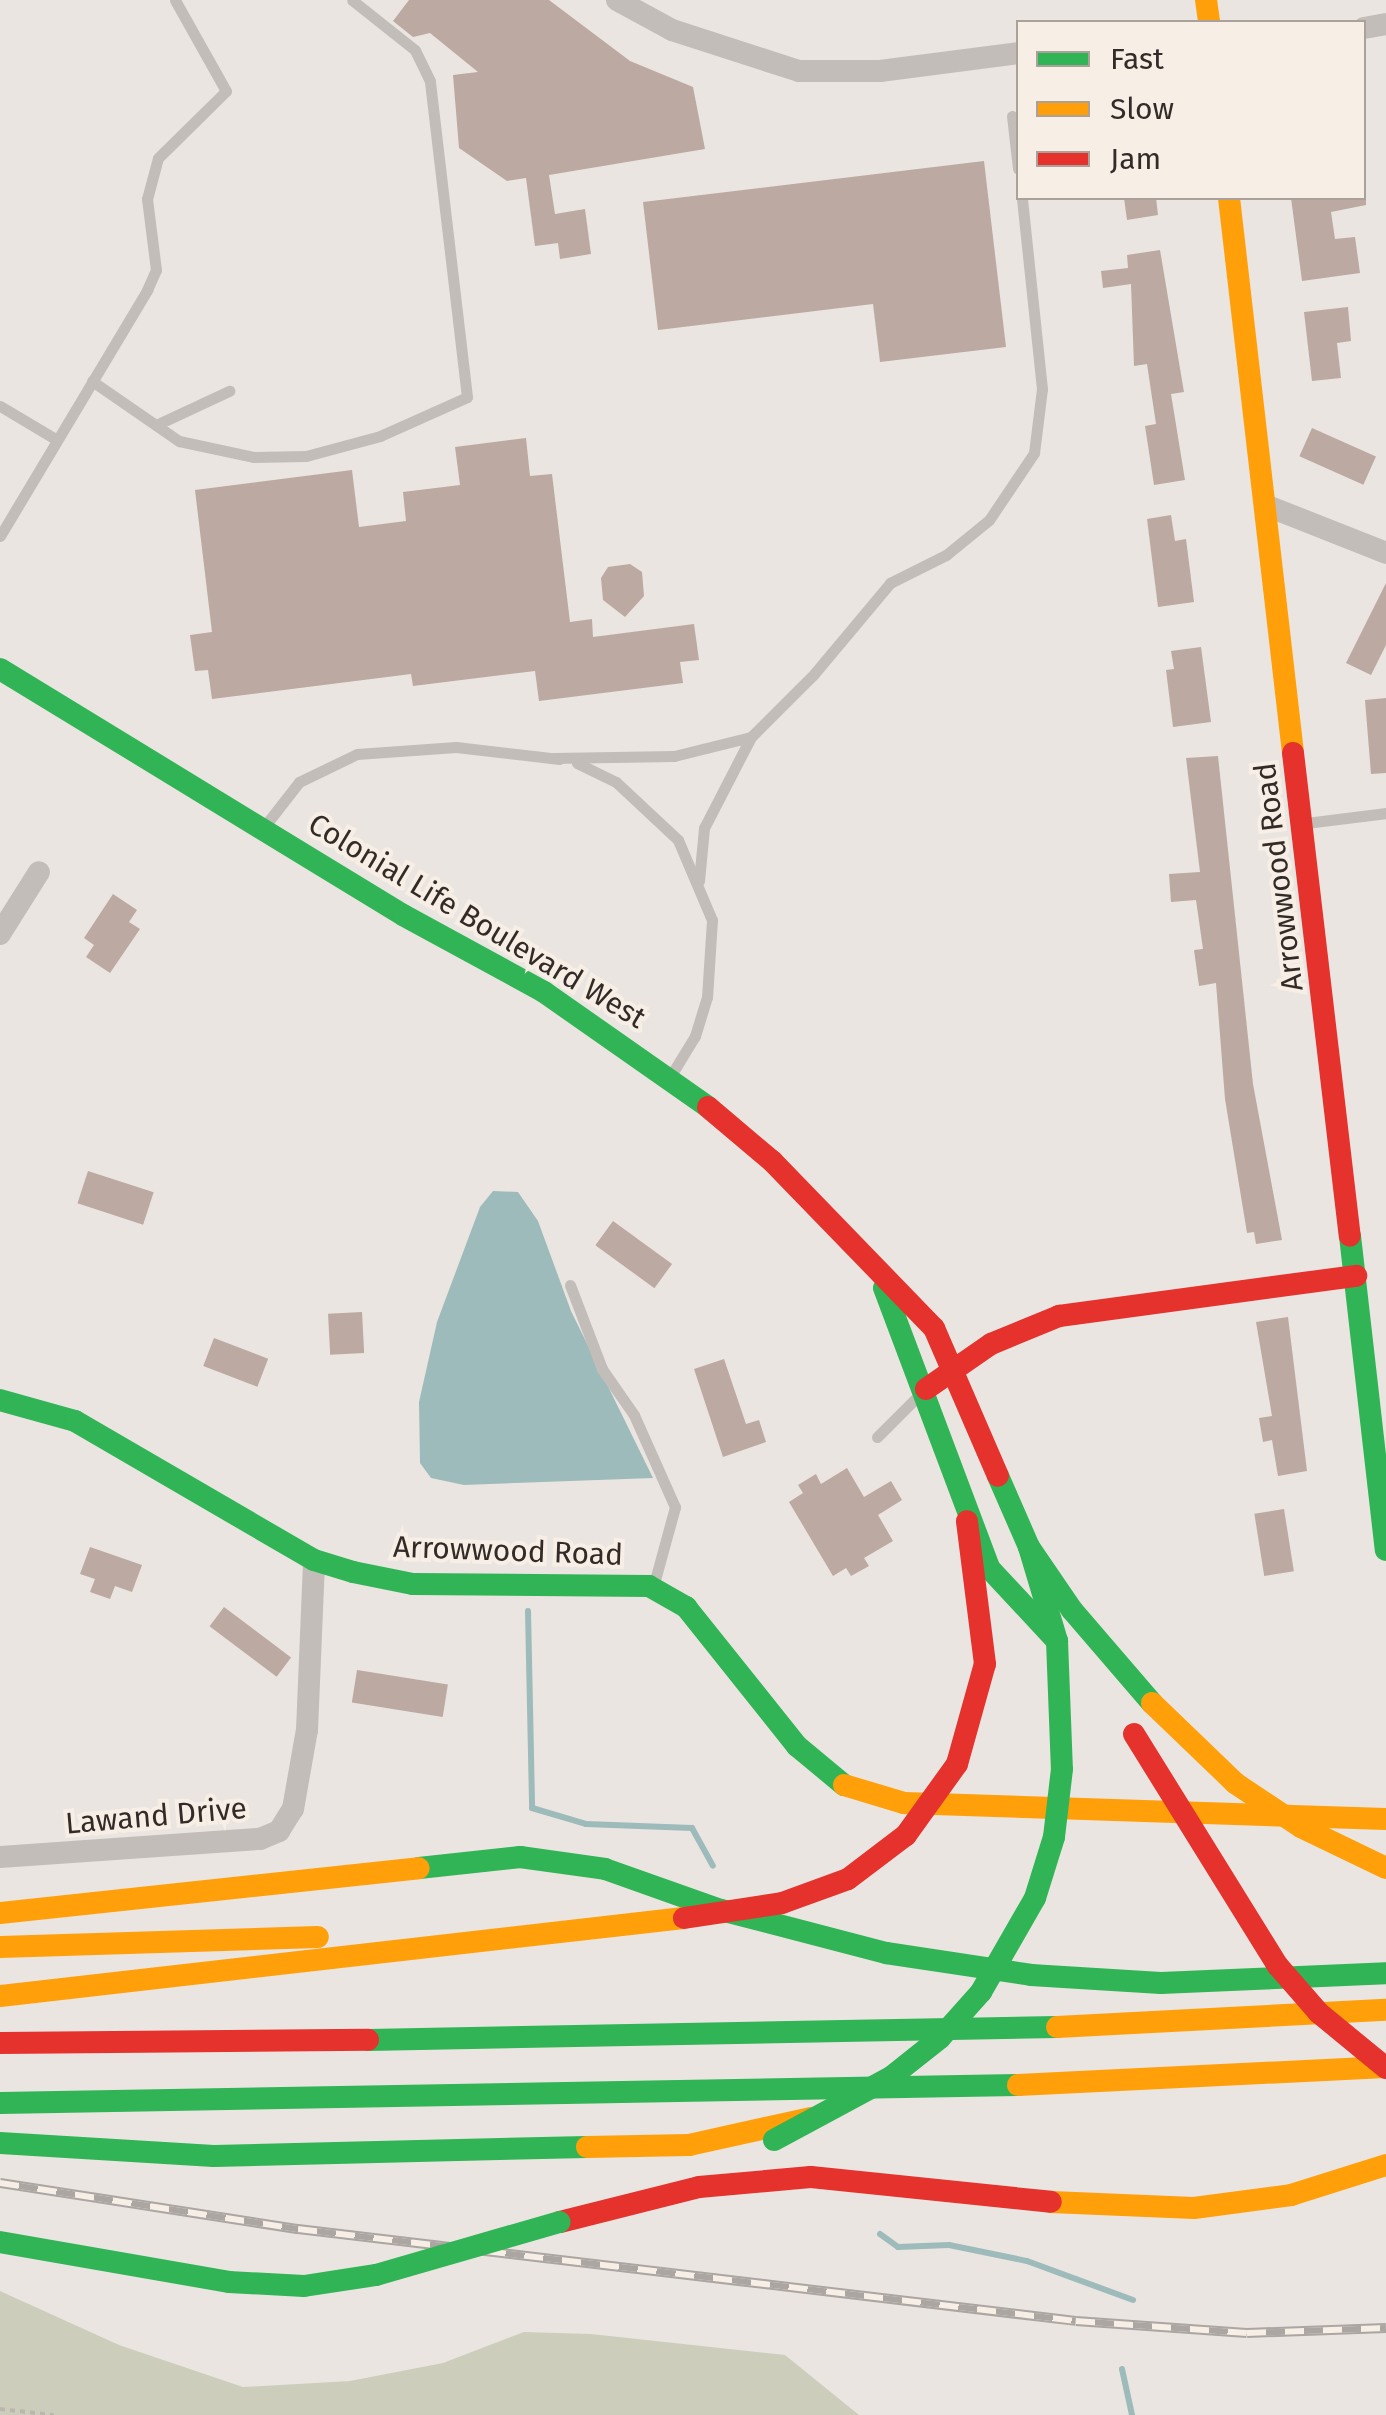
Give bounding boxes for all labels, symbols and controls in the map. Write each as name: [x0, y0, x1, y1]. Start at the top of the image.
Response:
legend: [1016, 20, 1366, 200]
text: Fast: [1110, 41, 1164, 77]
text: Slow: [1110, 91, 1174, 127]
text: Jam: [1110, 141, 1161, 177]
street label: Arrowwood Road: [1247, 761, 1311, 993]
street label: Colonial Life Boulevard West: [302, 806, 652, 1036]
street label: Arrowwood Road: [392, 1529, 624, 1573]
street label: Lawand Drive: [64, 1790, 248, 1842]

